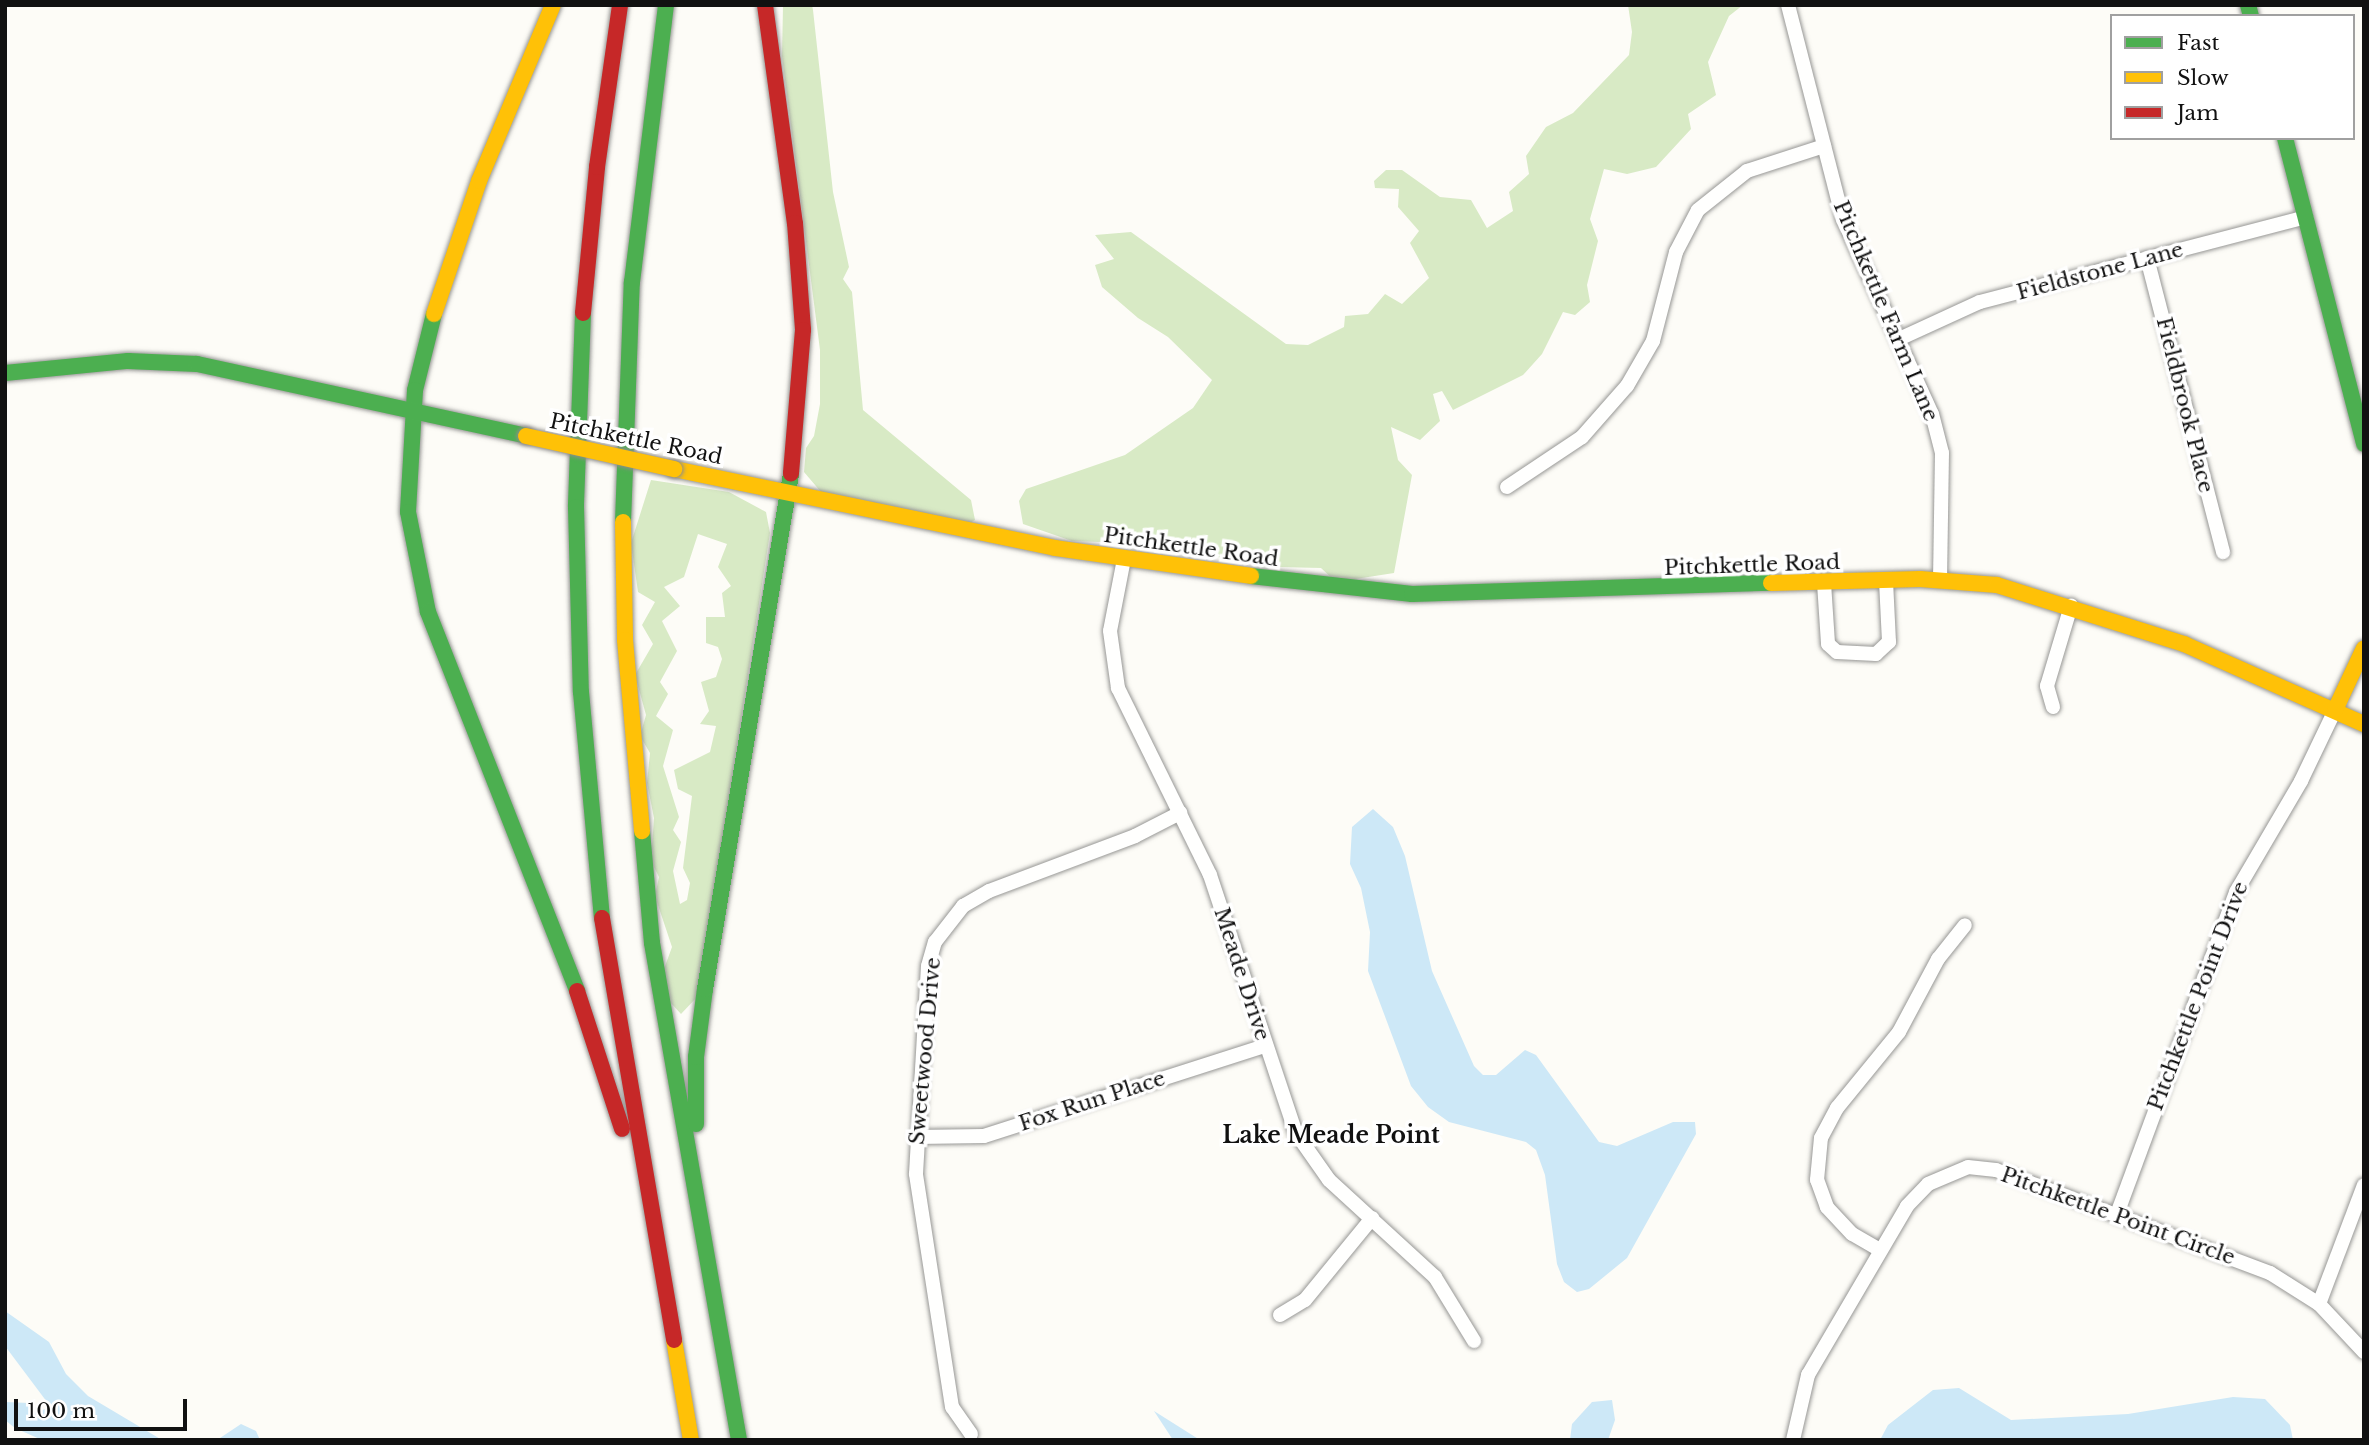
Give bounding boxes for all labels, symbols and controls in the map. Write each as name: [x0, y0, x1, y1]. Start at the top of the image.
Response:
legend: [2110, 14, 2355, 140]
text: Fast: [2177, 30, 2219, 56]
text: Slow: [2177, 65, 2229, 91]
text: Jam: [2177, 100, 2219, 126]
street label: Pitchkettle Farm Lane: [1828, 197, 1944, 425]
street label: Fieldstone Lane: [2014, 237, 2186, 305]
street label: Fieldbrook Place: [2151, 314, 2219, 496]
street label: Pitchkettle Road: [547, 408, 725, 470]
street label: Pitchkettle Road: [1102, 522, 1280, 572]
street label: Pitchkettle Road: [1664, 549, 1840, 581]
street label: Pitchkettle Point Drive: [2143, 878, 2253, 1114]
street label: Meade Drive: [1209, 904, 1275, 1044]
street label: Sweetwood Drive: [904, 956, 946, 1146]
street label: Fox Run Place: [1016, 1065, 1168, 1137]
district label: Lake Meade Point: [1222, 1121, 1440, 1149]
street label: Pitchkettle Point Circle: [1998, 1162, 2238, 1270]
scale bar: [18, 1386, 191, 1430]
text: 100 m: [27, 1398, 95, 1424]

